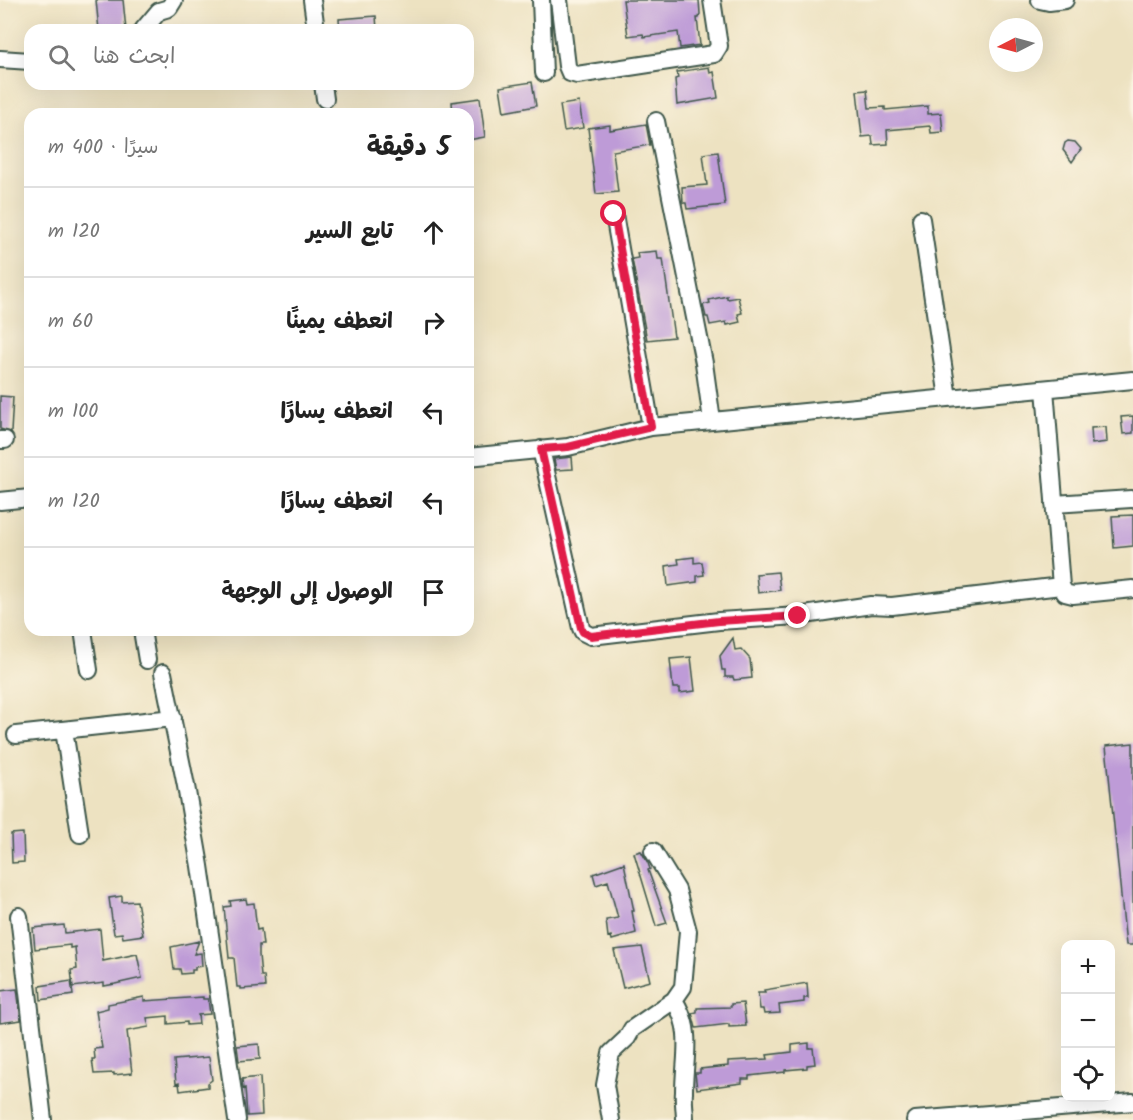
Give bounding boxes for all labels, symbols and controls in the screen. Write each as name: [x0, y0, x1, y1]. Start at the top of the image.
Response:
north arrow: [989, 18, 1043, 72]
search box: [24, 24, 474, 90]
text: ابحث هنا: [93, 40, 175, 75]
icon: search: [45, 41, 78, 74]
text: 5 دقيقة: [367, 127, 450, 169]
text: سيرًا · 400 m: [48, 132, 159, 164]
route start: [600, 200, 626, 226]
text: تابع السير: [306, 215, 393, 250]
text: 120 m: [48, 216, 100, 248]
icon: ahead: [417, 216, 450, 249]
text: انعطف يمينًا: [286, 305, 393, 340]
text: 60 m: [48, 306, 93, 338]
icon: right: [417, 306, 450, 339]
text: انعطف يسارًا: [281, 395, 393, 430]
text: 100 m: [48, 396, 98, 428]
icon: left: [417, 396, 450, 429]
text: انعطف يسارًا: [281, 485, 393, 520]
text: 120 m: [48, 486, 100, 518]
icon: left: [417, 486, 450, 519]
text: الوصول إلى الوجهة: [221, 575, 393, 610]
icon: arrive: [417, 576, 450, 609]
route end: [784, 602, 810, 628]
map controls: [1061, 940, 1115, 1102]
button: +: [1061, 940, 1115, 994]
button: −: [1061, 994, 1115, 1048]
button: locate: [1061, 1048, 1115, 1102]

